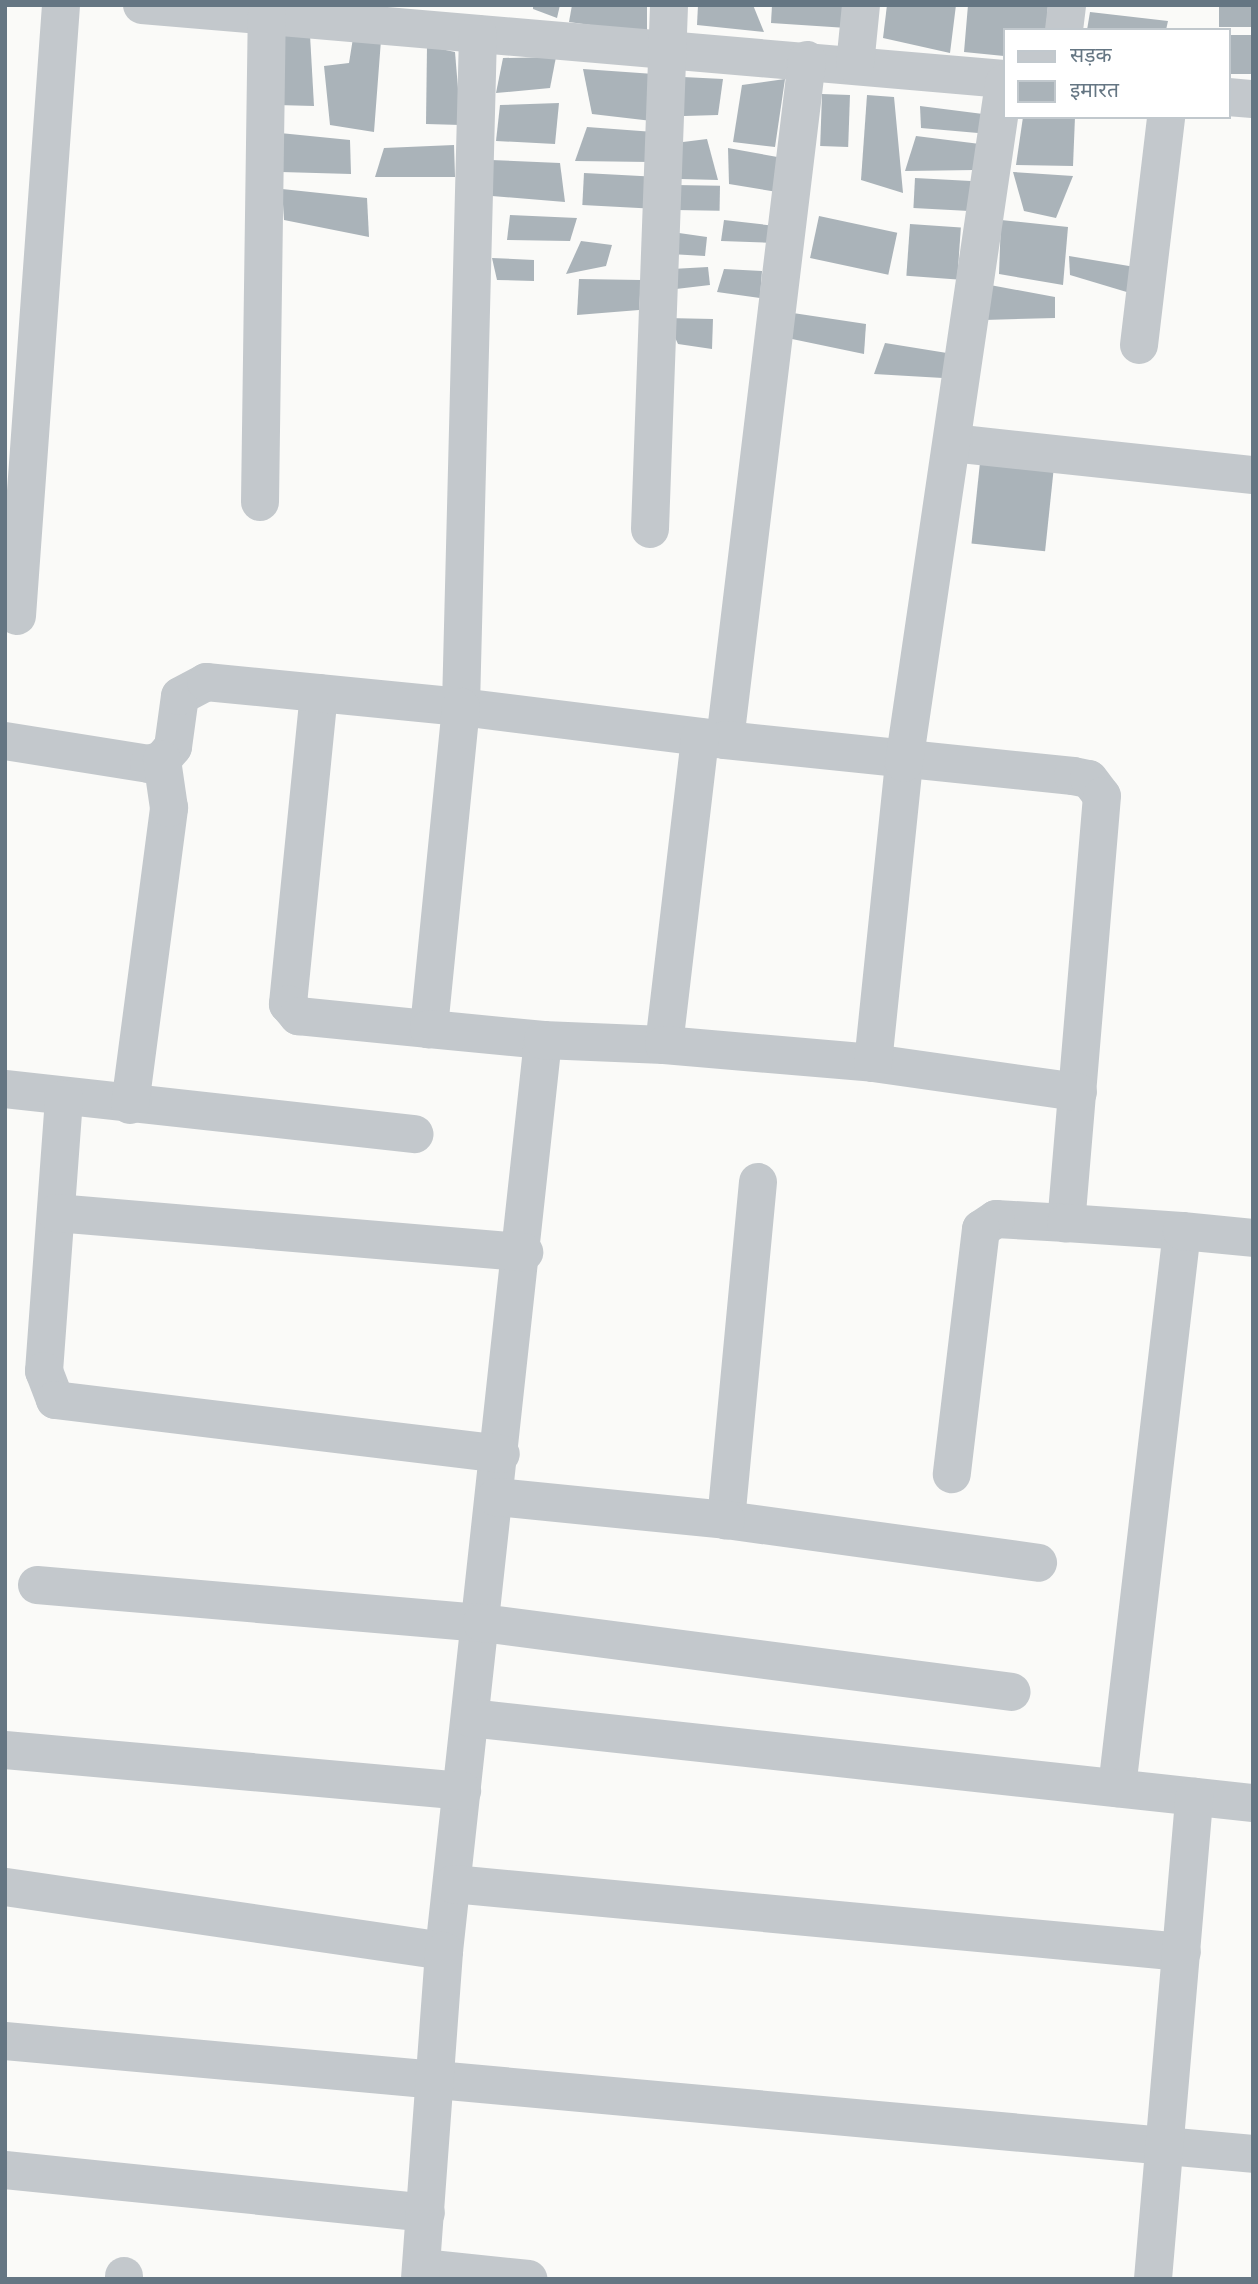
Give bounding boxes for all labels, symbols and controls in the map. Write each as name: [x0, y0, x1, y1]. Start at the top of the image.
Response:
legend: [1002, 28, 1230, 119]
text: सड़क: [1070, 42, 1112, 68]
text: इमारत: [1070, 77, 1119, 103]

